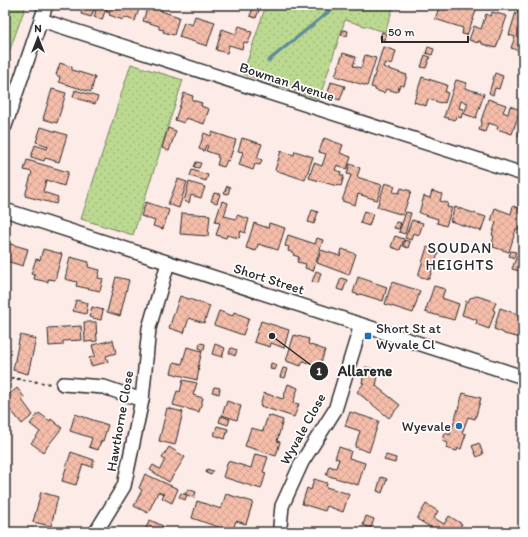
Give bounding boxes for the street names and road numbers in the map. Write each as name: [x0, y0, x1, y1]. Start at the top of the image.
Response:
street label: Bowman Avenue: [237, 59, 337, 105]
street label: Short Street: [232, 260, 306, 298]
street label: Hawthorne Close: [103, 369, 137, 473]
street label: Wyvale Close: [276, 390, 330, 468]

